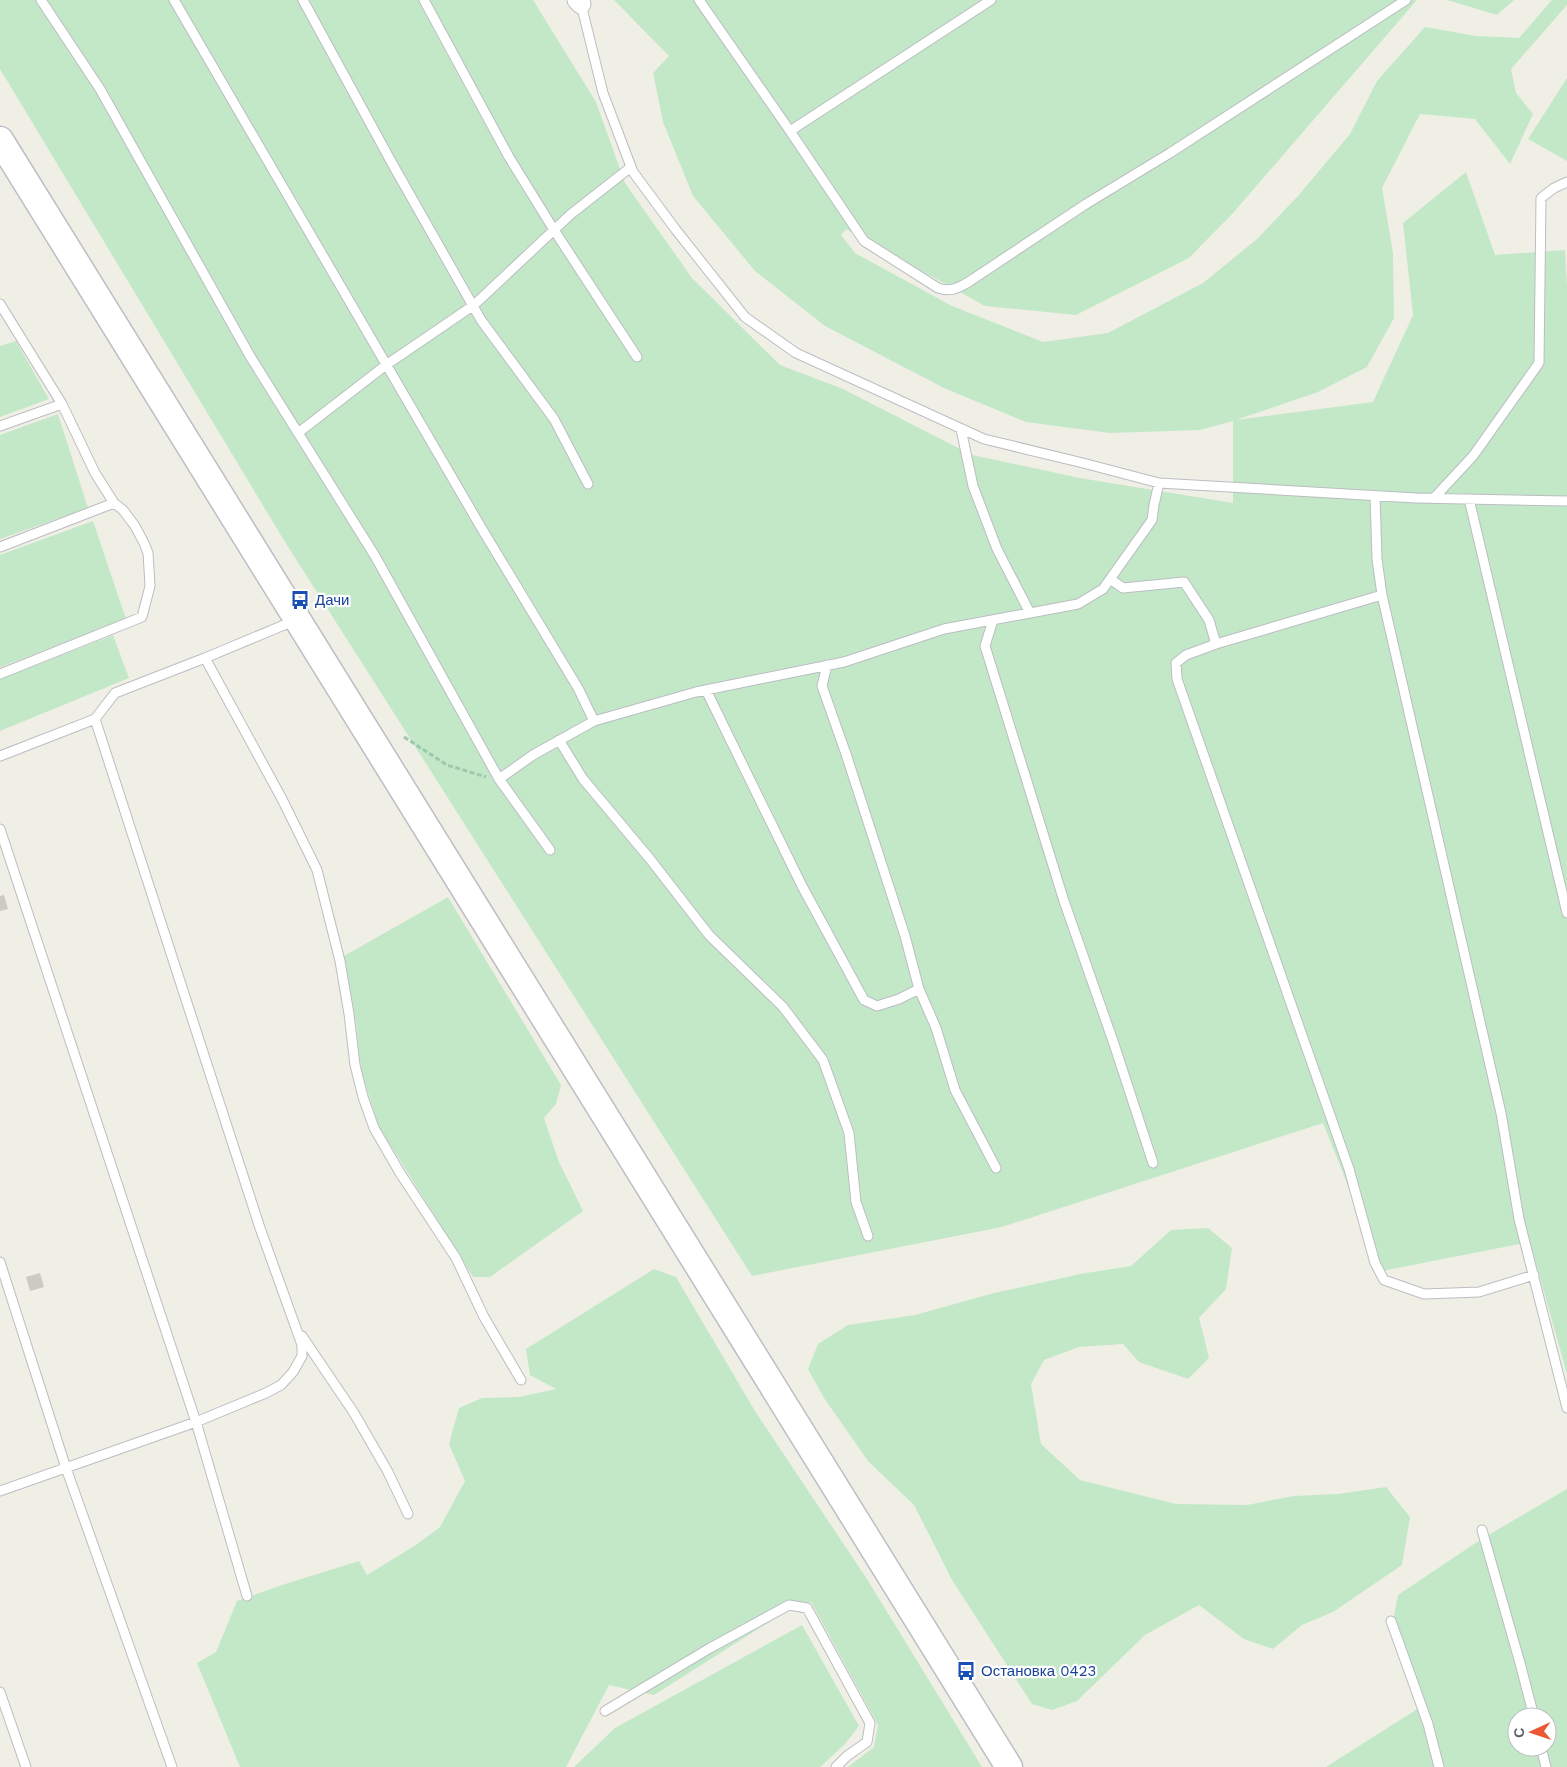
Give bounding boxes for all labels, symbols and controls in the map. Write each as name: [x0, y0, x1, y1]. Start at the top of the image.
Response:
bus stop icon: Дачи: [289, 589, 311, 611]
place label: Дачи: [315, 591, 349, 609]
bus stop icon: Остановка 0423: [955, 1660, 977, 1682]
place label: Остановка 0423: [981, 1662, 1096, 1680]
north arrow: [1507, 1707, 1557, 1757]
text: С: [1511, 1727, 1527, 1738]

